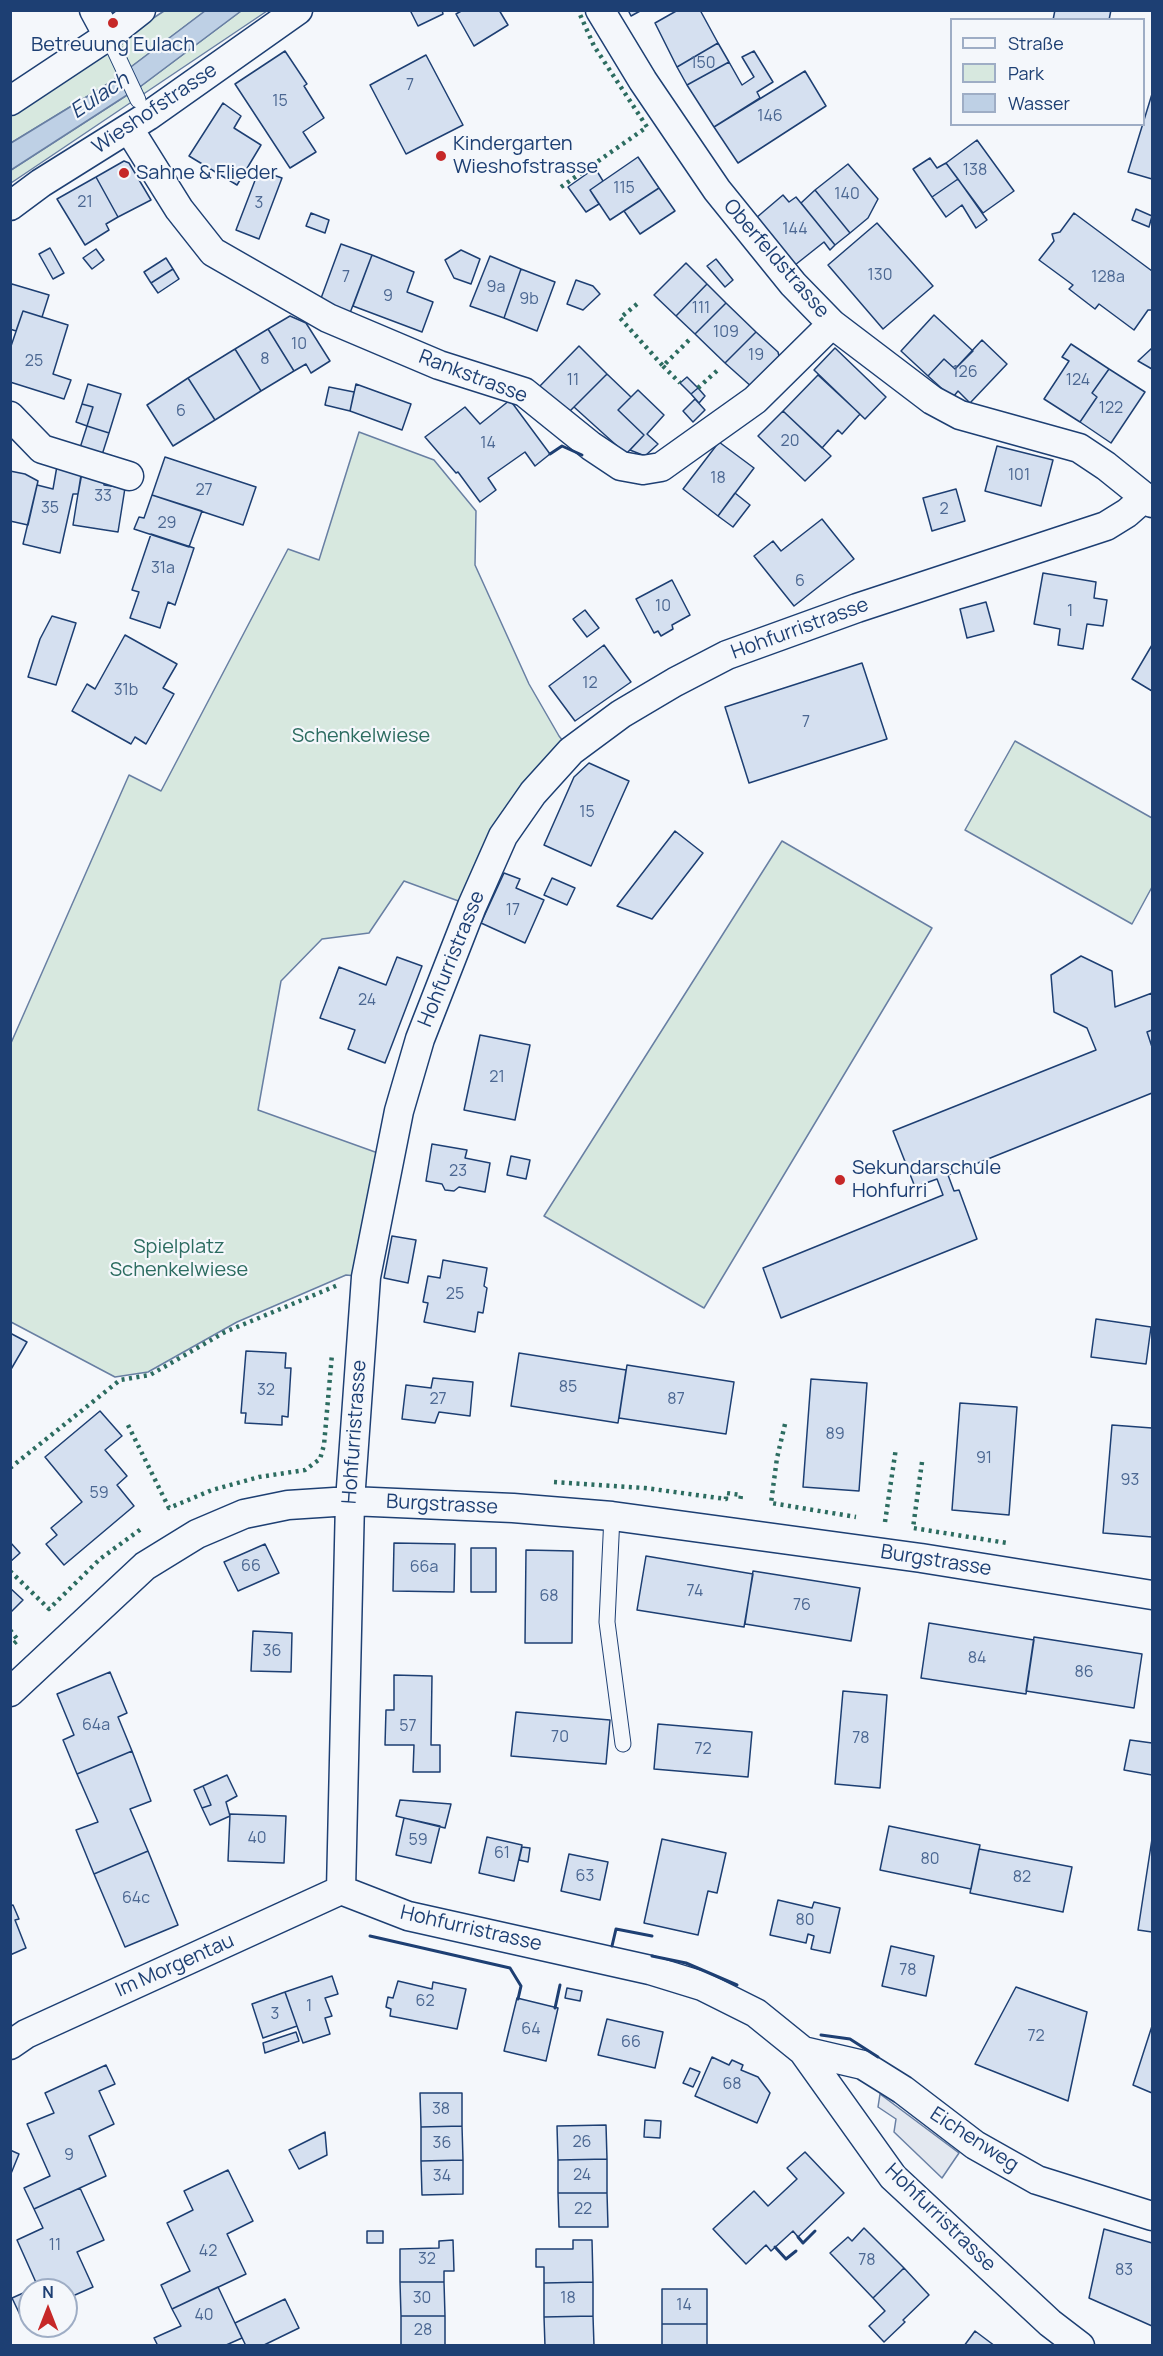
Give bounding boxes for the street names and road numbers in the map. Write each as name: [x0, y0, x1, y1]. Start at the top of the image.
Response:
street label: Wieshofstrasse: [88, 58, 222, 160]
street label: Oberfeldstrasse: [718, 195, 834, 323]
street label: Rankstrasse: [415, 345, 531, 409]
street label: Hohfurristrasse: [728, 593, 872, 665]
street label: Hohfurristrasse: [414, 887, 490, 1031]
street label: Hohfurristrasse: [338, 1359, 372, 1505]
street label: Burgstrasse: [385, 1490, 499, 1520]
street label: Burgstrasse: [879, 1540, 993, 1582]
street label: Hohfurristrasse: [398, 1901, 544, 1957]
street label: Im Morgentau: [112, 1929, 238, 2003]
street label: Eichenweg: [925, 2102, 1023, 2178]
street label: Hohfurristrasse: [880, 2159, 1000, 2277]

